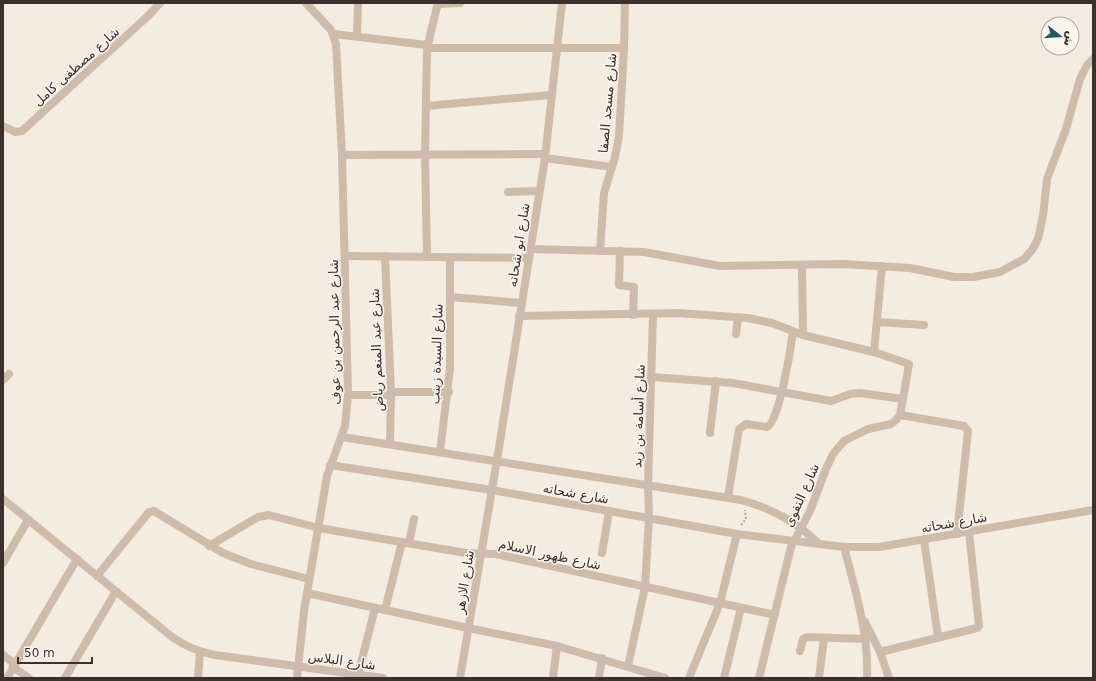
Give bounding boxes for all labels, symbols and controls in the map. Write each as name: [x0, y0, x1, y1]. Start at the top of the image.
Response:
north arrow: [1040, 16, 1080, 56]
street label: شارع مصطفى كامل: [30, 24, 123, 110]
text: ش: [1061, 30, 1078, 48]
street label: شارع مسجد الصفا: [596, 52, 620, 154]
street label: شارع ابو شحاته: [504, 202, 534, 288]
street label: شارع عبد الرحمن بن عوف: [326, 259, 344, 405]
street label: شارع عبد المنعم رياض: [367, 288, 387, 412]
street label: شارع السيدة زينب: [427, 304, 447, 405]
street label: شارع أسامة بن زيد: [628, 364, 649, 468]
street label: شارع التقوى: [781, 461, 823, 530]
street label: شارع شحاته: [542, 480, 610, 508]
street label: شارع شحاته: [920, 509, 988, 537]
street label: شارع ظهور الاسلام: [497, 536, 602, 574]
street label: شارع الازهر: [452, 549, 478, 616]
scale bar: [18, 639, 92, 665]
text: 50 m: [24, 646, 55, 660]
street label: شارع البلاس: [307, 648, 377, 674]

